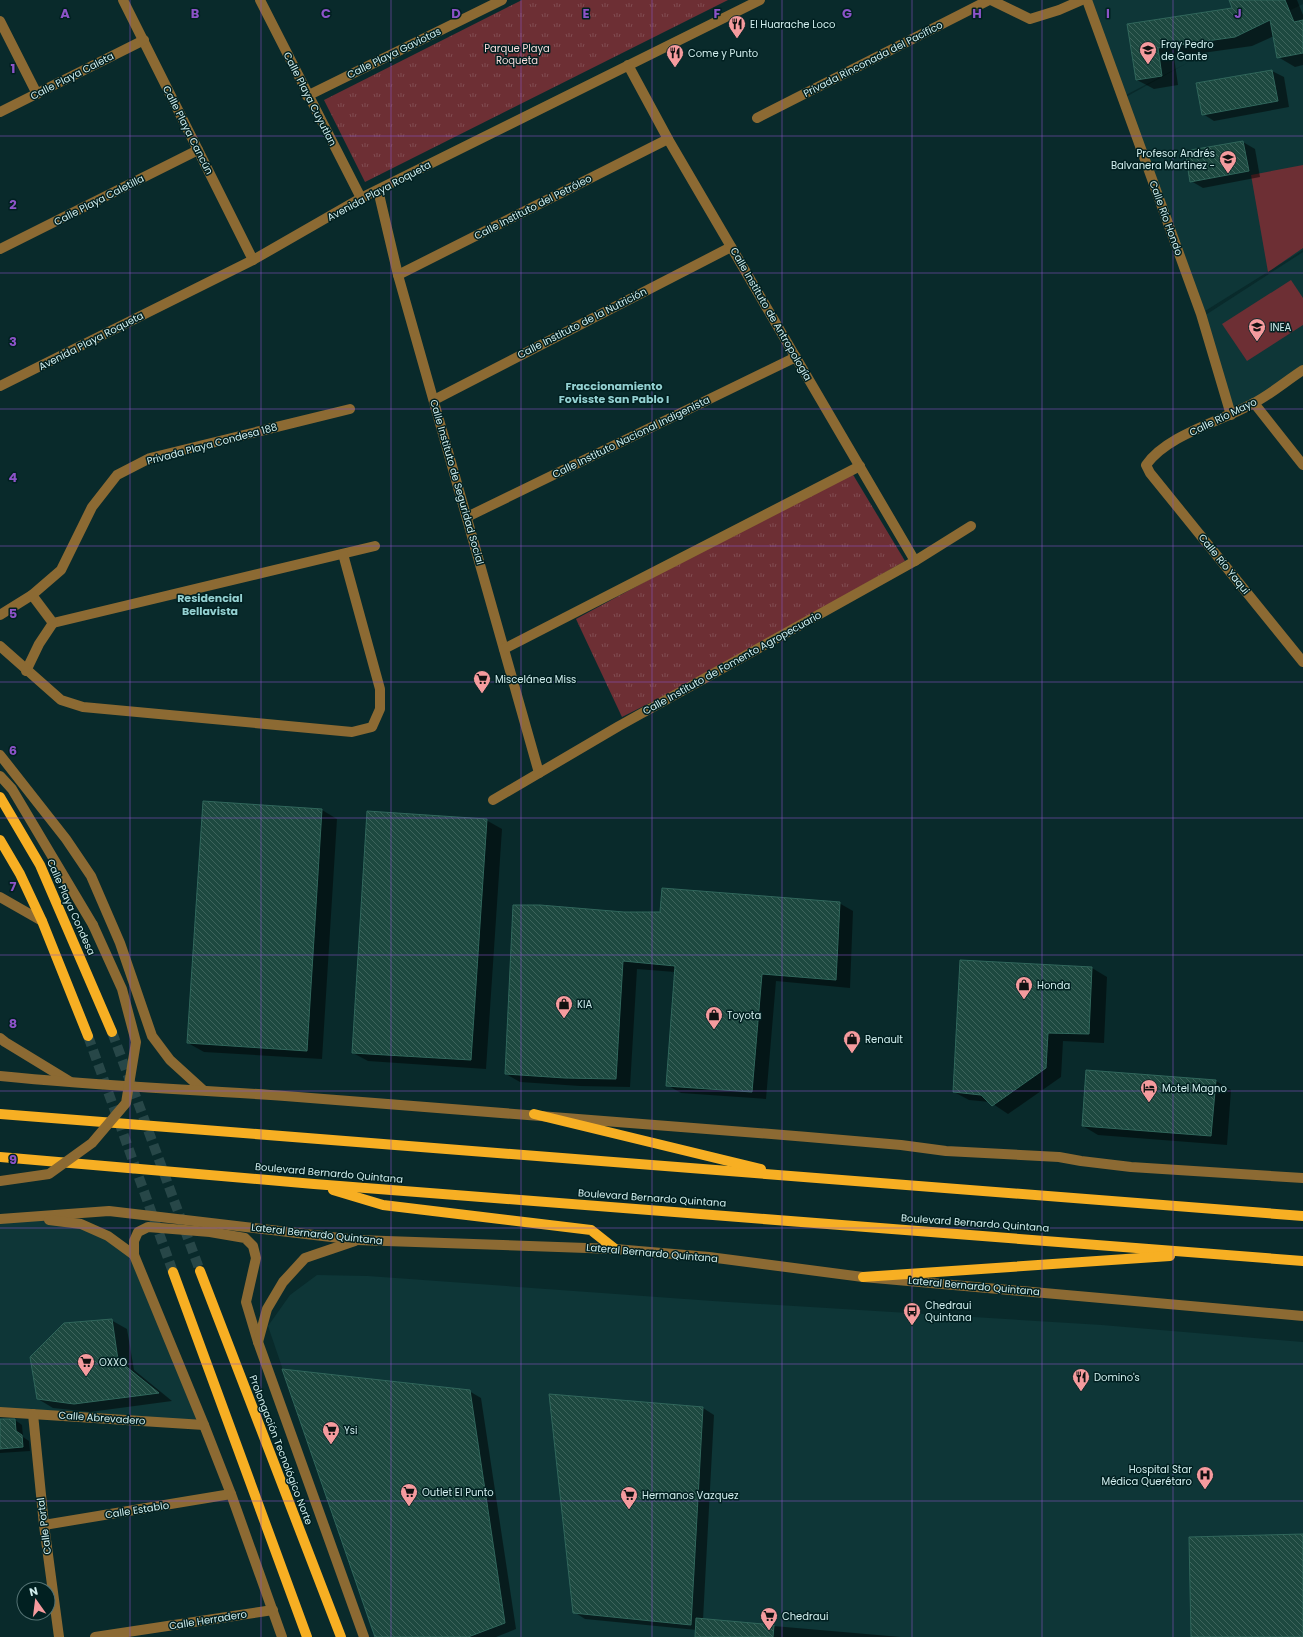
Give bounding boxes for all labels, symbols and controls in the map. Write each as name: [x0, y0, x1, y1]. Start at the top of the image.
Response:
text: A: [60, 4, 70, 23]
text: B: [191, 4, 200, 23]
text: C: [321, 4, 331, 23]
text: D: [451, 4, 461, 23]
text: E: [582, 4, 590, 23]
text: F: [713, 4, 721, 23]
text: G: [842, 4, 852, 23]
text: H: [972, 4, 982, 23]
text: I: [1106, 4, 1110, 23]
text: J: [1234, 4, 1242, 23]
restaurant icon: El Huarache Loco: [727, 14, 747, 39]
place label: El Huarache Loco: [750, 17, 835, 32]
street label: Privada Rinconada del Pacífico: [801, 17, 945, 101]
street label: Calle Playa Gaviotas: [344, 24, 444, 82]
place label: Fray Pedro de Gante: [1161, 37, 1214, 64]
school or university icon: Fray Pedro de Gante: [1138, 40, 1158, 65]
park label: Parque Playa Roqueta: [484, 41, 550, 68]
restaurant icon: Come y Punto: [665, 43, 685, 68]
place label: Come y Punto: [688, 46, 758, 61]
street label: Calle Playa Caleta: [28, 48, 116, 104]
street label: Calle Playa Cuyutlan: [280, 49, 340, 149]
text: 1: [11, 59, 15, 78]
street label: Calle Playa Cancún: [159, 83, 217, 177]
place label: Profesor Andrés Balvanera Martinez -: [1111, 146, 1215, 173]
school or university icon: Profesor Andrés Balvanera Martinez -: [1218, 149, 1238, 174]
street label: Avenida Playa Roqueta: [324, 157, 434, 225]
street label: Calle Playa Caletilla: [51, 171, 147, 229]
street label: Calle Instituto del Petróleo: [472, 171, 594, 243]
street label: Calle Río Hondo: [1145, 178, 1187, 258]
text: 2: [9, 195, 17, 214]
street label: Calle Instituto de Antropología: [727, 245, 815, 383]
street label: Calle Instituto de la Nutrición: [515, 284, 649, 362]
street label: Avenida Playa Roqueta: [36, 308, 146, 374]
school or university icon: INEA: [1247, 317, 1267, 342]
place label: INEA: [1270, 320, 1292, 335]
text: 3: [9, 332, 17, 351]
district label: Fraccionamiento Fovisste San Pablo I: [559, 378, 669, 407]
street label: Calle Instituto Nacional Indigenista: [550, 392, 712, 482]
street label: Calle Río Mayo: [1187, 394, 1259, 440]
street label: Calle Instituto de Seguridad Social: [426, 398, 488, 566]
street label: Privada Playa Condesa 188: [145, 419, 279, 469]
text: 4: [9, 468, 18, 487]
street label: Calle Río Yaqui: [1195, 530, 1253, 598]
district label: Residencial Bellavista: [177, 590, 243, 619]
text: 5: [9, 604, 17, 623]
street label: Calle Instituto de Fomento Agropecuario: [640, 607, 824, 719]
supermarket icon: Miscelánea Miss: [472, 669, 492, 694]
place label: Miscelánea Miss: [495, 672, 576, 687]
text: 6: [9, 741, 17, 760]
street label: Calle Playa Condesa: [43, 857, 99, 957]
text: 7: [10, 877, 17, 896]
shop icon: Honda: [1014, 975, 1034, 1000]
place label: Honda: [1037, 978, 1070, 993]
shop icon: KIA: [554, 994, 574, 1019]
place label: KIA: [577, 997, 592, 1012]
shop icon: Toyota: [704, 1005, 724, 1030]
place label: Toyota: [727, 1008, 761, 1023]
text: 8: [9, 1014, 17, 1033]
shop icon: Renault: [842, 1029, 862, 1054]
place label: Renault: [865, 1032, 903, 1047]
hotel icon: Motel Magno: [1139, 1078, 1159, 1103]
place label: Motel Magno: [1162, 1081, 1227, 1096]
text: 9: [9, 1150, 17, 1169]
street label: Boulevard Bernardo Quintana: [254, 1159, 404, 1187]
street label: Boulevard Bernardo Quintana: [577, 1185, 727, 1211]
street label: Boulevard Bernardo Quintana: [900, 1210, 1050, 1236]
street label: Lateral Bernardo Quintana: [251, 1220, 383, 1248]
street label: Lateral Bernardo Quintana: [586, 1240, 718, 1266]
street label: Lateral Bernardo Quintana: [908, 1273, 1040, 1299]
place label: Chedraui Quintana: [925, 1298, 972, 1325]
bus stop icon: Chedraui Quintana: [902, 1301, 922, 1326]
supermarket icon: OXXO: [76, 1352, 96, 1377]
place label: OXXO: [99, 1355, 127, 1370]
restaurant icon: Domino's: [1071, 1367, 1091, 1392]
place label: Domino's: [1094, 1370, 1140, 1385]
street label: Prolongación Tecnológico Norte: [245, 1373, 317, 1527]
street label: Calle Abrevadero: [58, 1407, 146, 1429]
supermarket icon: Ysi: [321, 1420, 341, 1445]
place label: Ysi: [344, 1423, 358, 1438]
place label: Hospital Star Médica Querétaro: [1102, 1462, 1192, 1489]
hospital icon: Hospital Star Médica Querétaro: [1195, 1465, 1215, 1490]
supermarket icon: Outlet El Punto: [399, 1482, 419, 1507]
place label: Outlet El Punto: [422, 1485, 494, 1500]
supermarket icon: Hermanos Vazquez: [619, 1485, 639, 1510]
place label: Hermanos Vazquez: [642, 1488, 739, 1503]
street label: Calle Portal: [33, 1497, 55, 1555]
street label: Calle Establo: [104, 1498, 170, 1522]
north arrow: [16, 1581, 56, 1621]
text: N: [28, 1583, 40, 1600]
street label: Calle Herradero: [168, 1606, 248, 1634]
supermarket icon: Chedraui: [759, 1606, 779, 1631]
place label: Chedraui: [782, 1609, 828, 1624]

